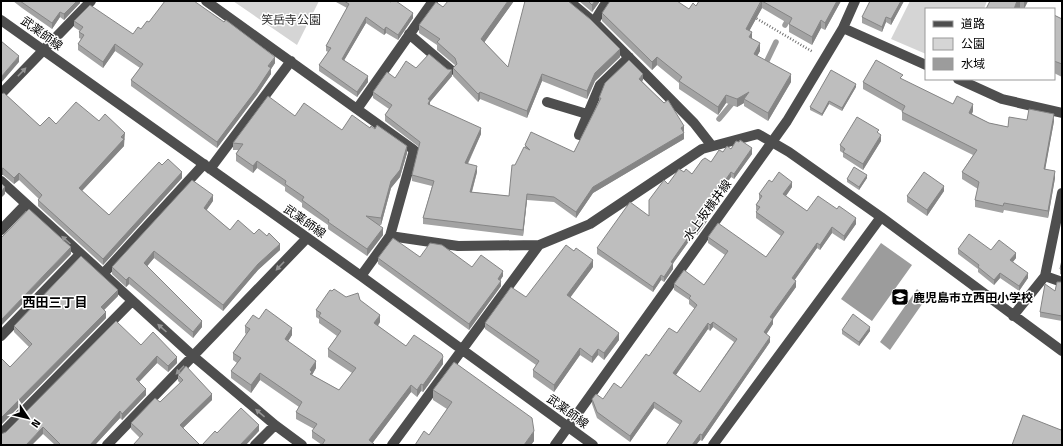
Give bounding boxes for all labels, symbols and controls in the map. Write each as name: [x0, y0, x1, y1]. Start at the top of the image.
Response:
legend: [925, 8, 1055, 80]
park label: 笑岳寺公園: [261, 10, 321, 29]
street label: 武薬師線: [17, 11, 67, 55]
text: 道路: [961, 14, 985, 33]
text: 公園: [961, 34, 985, 53]
text: 水域: [961, 54, 985, 73]
one-way arrow: [18, 67, 27, 77]
street label: 水上坂横井線: [678, 175, 736, 245]
street label: 武薬師線: [280, 199, 330, 243]
one-way arrow: [61, 236, 71, 245]
one-way arrow: [275, 261, 285, 271]
school or university icon: 鹿児島市立西田小学校: [890, 287, 910, 307]
place label: 鹿児島市立西田小学校: [913, 288, 1033, 307]
district label: 西田三丁目: [22, 292, 88, 312]
one-way arrow: [157, 323, 167, 333]
one-way arrow: [175, 365, 185, 375]
street label: 武薬師線: [543, 389, 593, 433]
north arrow: [8, 398, 48, 438]
one-way arrow: [255, 408, 266, 417]
text: N: [27, 416, 45, 431]

